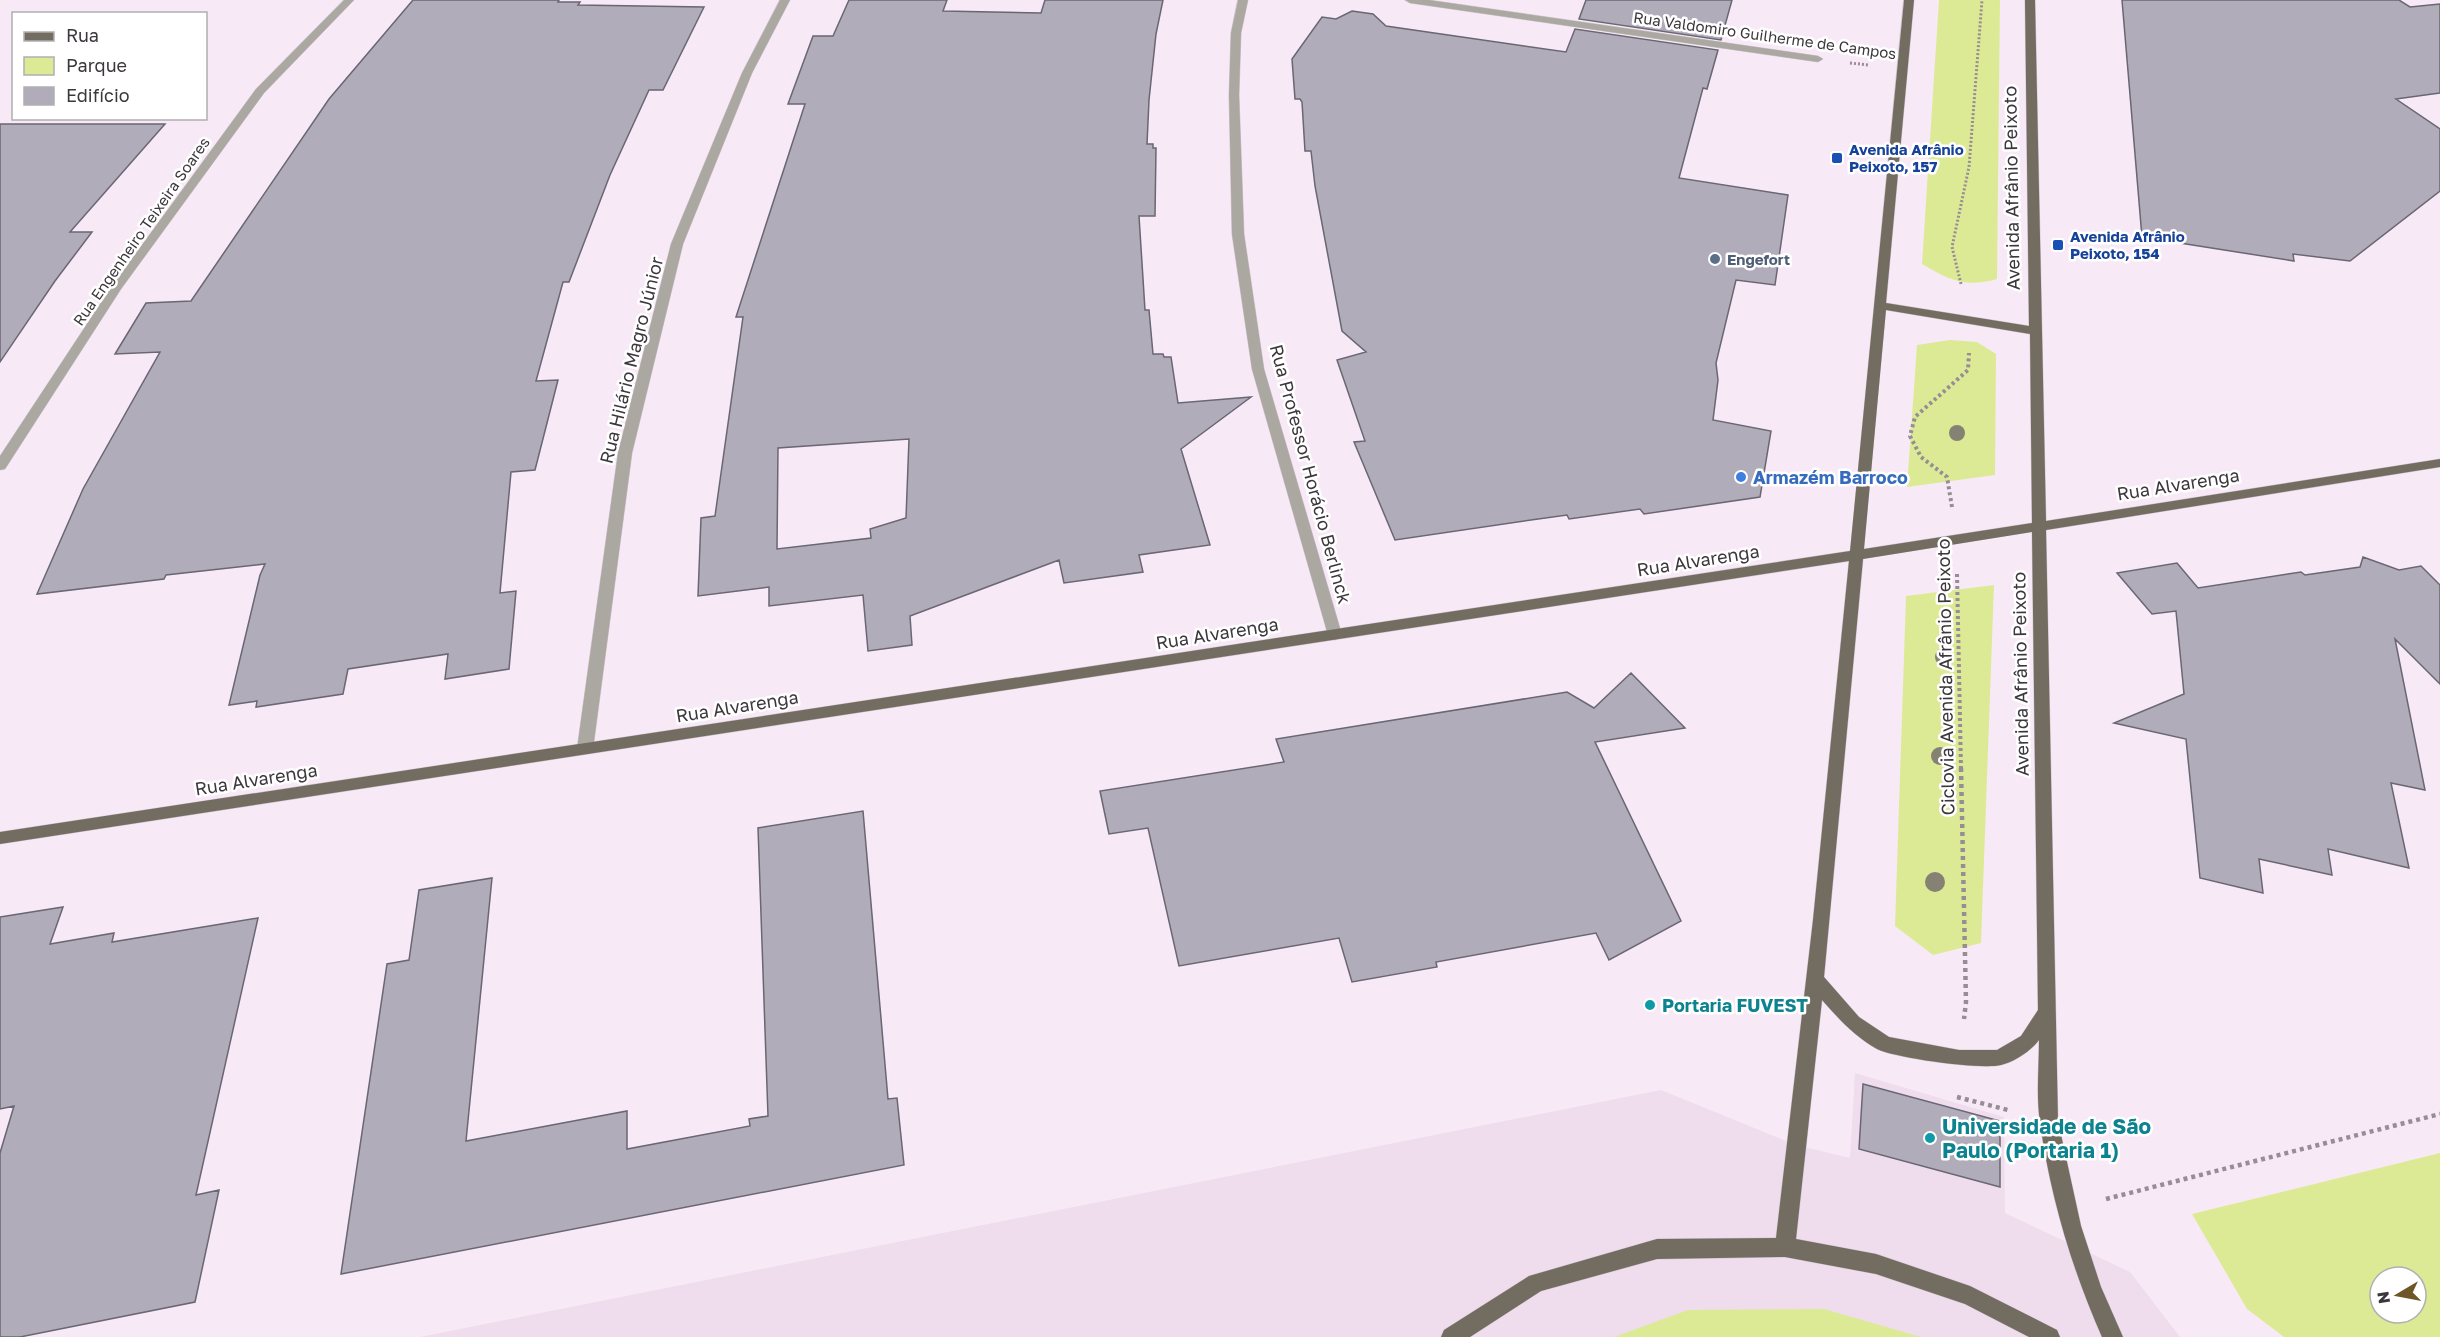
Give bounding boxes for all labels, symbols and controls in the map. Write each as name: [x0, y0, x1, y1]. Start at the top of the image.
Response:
street label: Rua Valdomiro Guilherme de Campos: [1632, 8, 1898, 62]
legend: [12, 12, 207, 120]
text: Rua: [66, 24, 99, 46]
text: Parque: [66, 54, 127, 76]
text: Edifício: [66, 84, 130, 106]
street label: Avenida Afrânio Peixoto: [1998, 86, 2024, 290]
street label: Rua Engenheiro Teixeira Soares: [69, 133, 213, 329]
place label: Avenida Afrânio Peixoto, 157: [1849, 140, 1964, 175]
marker: Avenida Afrânio Peixoto, 157: [1830, 151, 1844, 165]
place label: Avenida Afrânio Peixoto, 154: [2070, 227, 2185, 262]
marker: Avenida Afrânio Peixoto, 154: [2051, 238, 2065, 252]
place label: Engefort: [1727, 250, 1790, 268]
marker: Engefort: [1708, 252, 1722, 266]
street label: Rua Hilário Magro Júnior: [595, 254, 667, 466]
street label: Rua Professor Horácio Berlinck: [1266, 342, 1356, 606]
street label: Rua Alvarenga: [2115, 463, 2241, 505]
place label: Armazém Barroco: [1753, 466, 1908, 488]
marker: Armazém Barroco: [1734, 470, 1748, 484]
street label: Ciclovia Avenida Afrânio Peixoto: [1932, 538, 1958, 816]
street label: Rua Alvarenga: [1635, 539, 1761, 581]
street label: Avenida Afrânio Peixoto: [2007, 572, 2033, 776]
street label: Rua Alvarenga: [1154, 612, 1280, 654]
street label: Rua Alvarenga: [674, 685, 800, 727]
street label: Rua Alvarenga: [193, 758, 319, 800]
place label: Portaria FUVEST: [1662, 994, 1808, 1016]
marker: Portaria FUVEST: [1643, 998, 1657, 1012]
place label: Universidade de São Paulo (Portaria 1): [1942, 1113, 2151, 1163]
marker: Universidade de São Paulo (Portaria 1): [1923, 1131, 1937, 1145]
north arrow: [2368, 1265, 2428, 1325]
text: N: [2372, 1290, 2394, 1305]

